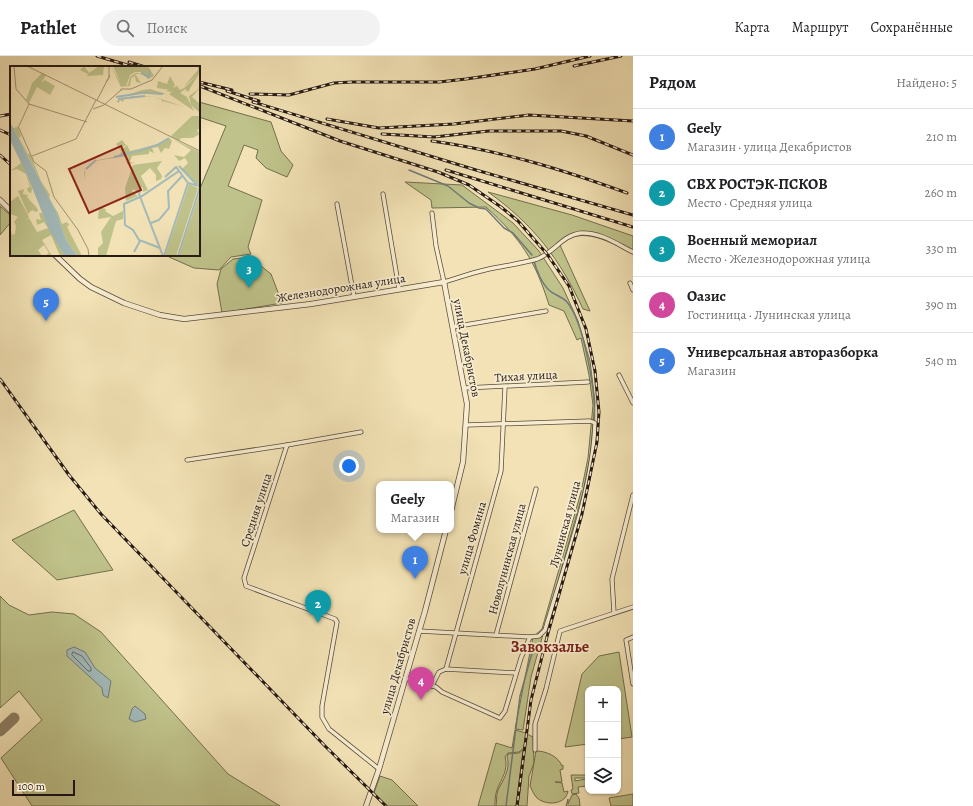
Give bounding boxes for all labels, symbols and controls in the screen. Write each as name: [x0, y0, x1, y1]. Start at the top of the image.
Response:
search box: [100, 10, 380, 46]
text: Pathlet: [20, 15, 76, 41]
icon: search: [114, 17, 136, 39]
text: Поиск: [146, 18, 187, 38]
text: Карта: [735, 18, 770, 37]
text: Маршрут: [792, 18, 848, 37]
text: Сохранённые: [870, 18, 953, 37]
inset map: [10, 66, 200, 256]
text: Рядом: [649, 71, 696, 94]
text: Найдено: 5: [896, 74, 957, 91]
text: Geely: [687, 118, 721, 138]
text: 1: [660, 128, 664, 145]
text: 210 m: [926, 128, 957, 145]
text: Магазин · улица Декабристов: [687, 138, 852, 155]
text: СВХ РОСТЭК-ПСКОВ: [687, 174, 828, 194]
text: 2: [659, 184, 665, 201]
text: 260 m: [924, 184, 957, 201]
text: Место · Средняя улица: [687, 194, 813, 211]
text: Военный мемориал: [687, 230, 817, 250]
text: 3: [659, 240, 665, 257]
text: 330 m: [926, 240, 957, 257]
text: Место · Железнодорожная улица: [687, 250, 870, 267]
pin: 3: [236, 255, 262, 288]
street label: Железнодорожная улица: [275, 270, 407, 306]
text: Оазис: [687, 286, 726, 306]
pin: 5: [33, 288, 59, 321]
text: 4: [659, 296, 665, 313]
text: 390 m: [925, 296, 957, 313]
street label: улица Декабристов: [449, 297, 484, 399]
text: Гостиница · Лунинская улица: [687, 306, 851, 323]
text: Универсальная авторазборка: [687, 342, 878, 362]
text: 5: [659, 352, 665, 369]
text: 540 m: [925, 352, 957, 369]
text: Магазин: [687, 362, 736, 379]
street label: Тихая улица: [494, 366, 558, 386]
your location: [339, 456, 359, 476]
street label: Средняя улица: [237, 471, 276, 549]
street label: Лунинская улица: [546, 478, 584, 569]
popup: [376, 481, 454, 533]
text: Geely: [390, 489, 425, 509]
street label: улица Фомина: [454, 499, 490, 577]
street label: Новолунинская улица: [484, 501, 530, 616]
text: Магазин: [390, 509, 440, 526]
pin: 1: [402, 546, 428, 579]
pin: 2: [305, 590, 331, 623]
street label: улица Декабристов: [376, 616, 419, 717]
district label: Завокзалье: [511, 636, 589, 658]
pin: 4: [408, 667, 434, 700]
map controls: [585, 686, 621, 794]
button: +: [585, 686, 621, 722]
button: −: [585, 722, 621, 758]
button: layers: [585, 758, 621, 794]
scale bar: [12, 778, 75, 797]
text: 100 m: [18, 779, 45, 794]

